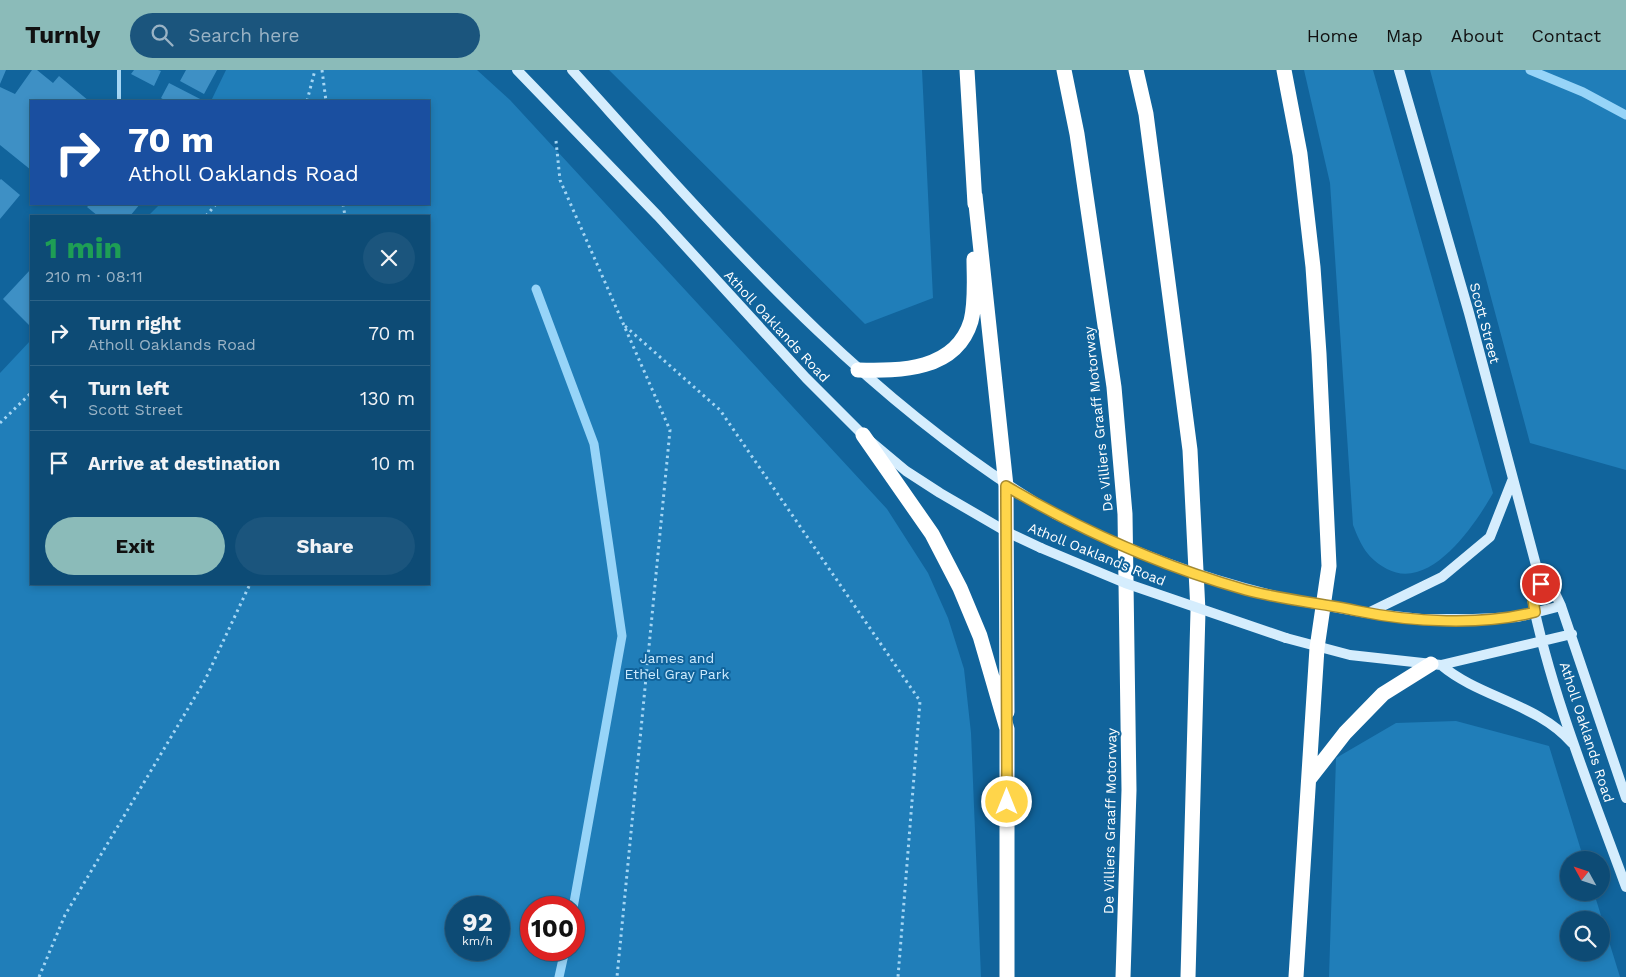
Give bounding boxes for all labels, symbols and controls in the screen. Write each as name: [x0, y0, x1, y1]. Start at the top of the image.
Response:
search box: [130, 13, 480, 58]
text: Turnly: [25, 21, 100, 49]
icon: search: [148, 21, 176, 49]
text: Search here: [188, 24, 300, 47]
text: Home: [1307, 25, 1358, 46]
text: Map: [1386, 25, 1423, 46]
text: About: [1451, 25, 1503, 46]
text: Contact: [1531, 25, 1601, 46]
text: 70 m: [128, 119, 214, 161]
icon: right: [45, 120, 110, 185]
text: Atholl Oaklands Road: [128, 161, 359, 186]
text: 1 min: [45, 230, 122, 265]
button: close: [363, 232, 415, 284]
text: 210 m · 08:11: [45, 267, 143, 286]
street label: Atholl Oaklands Road: [721, 267, 833, 385]
street label: Scott Street: [1467, 281, 1503, 365]
text: Turn right: [88, 312, 181, 335]
icon: right: [45, 319, 73, 347]
text: 70 m: [368, 322, 415, 345]
street label: De Villiers Graaff Motorway: [1080, 325, 1116, 512]
text: Atholl Oaklands Road: [88, 335, 256, 354]
text: Turn left: [88, 377, 169, 400]
icon: left: [45, 384, 73, 412]
text: 130 m: [360, 387, 415, 410]
text: Scott Street: [88, 400, 183, 419]
icon: arrive: [45, 449, 73, 477]
text: Arrive at destination: [88, 452, 280, 475]
text: 10 m: [371, 452, 415, 475]
button: Exit: [45, 517, 225, 575]
button: Share: [235, 517, 415, 575]
street label: Atholl Oaklands Road: [1026, 519, 1168, 589]
pin: [1520, 563, 1562, 605]
icon: arrive: [1527, 570, 1555, 598]
park label: James and Ethel Gray Park: [625, 650, 729, 682]
street label: Atholl Oaklands Road: [1557, 660, 1617, 804]
street label: De Villiers Graaff Motorway: [1100, 727, 1120, 914]
position arrow: [980, 775, 1032, 827]
north arrow: [1560, 851, 1610, 901]
map controls: [1560, 851, 1610, 961]
speed limit sign: 100: [520, 896, 585, 961]
text: 92: [462, 908, 493, 937]
button: search: [1560, 911, 1610, 961]
text: km/h: [462, 934, 493, 948]

